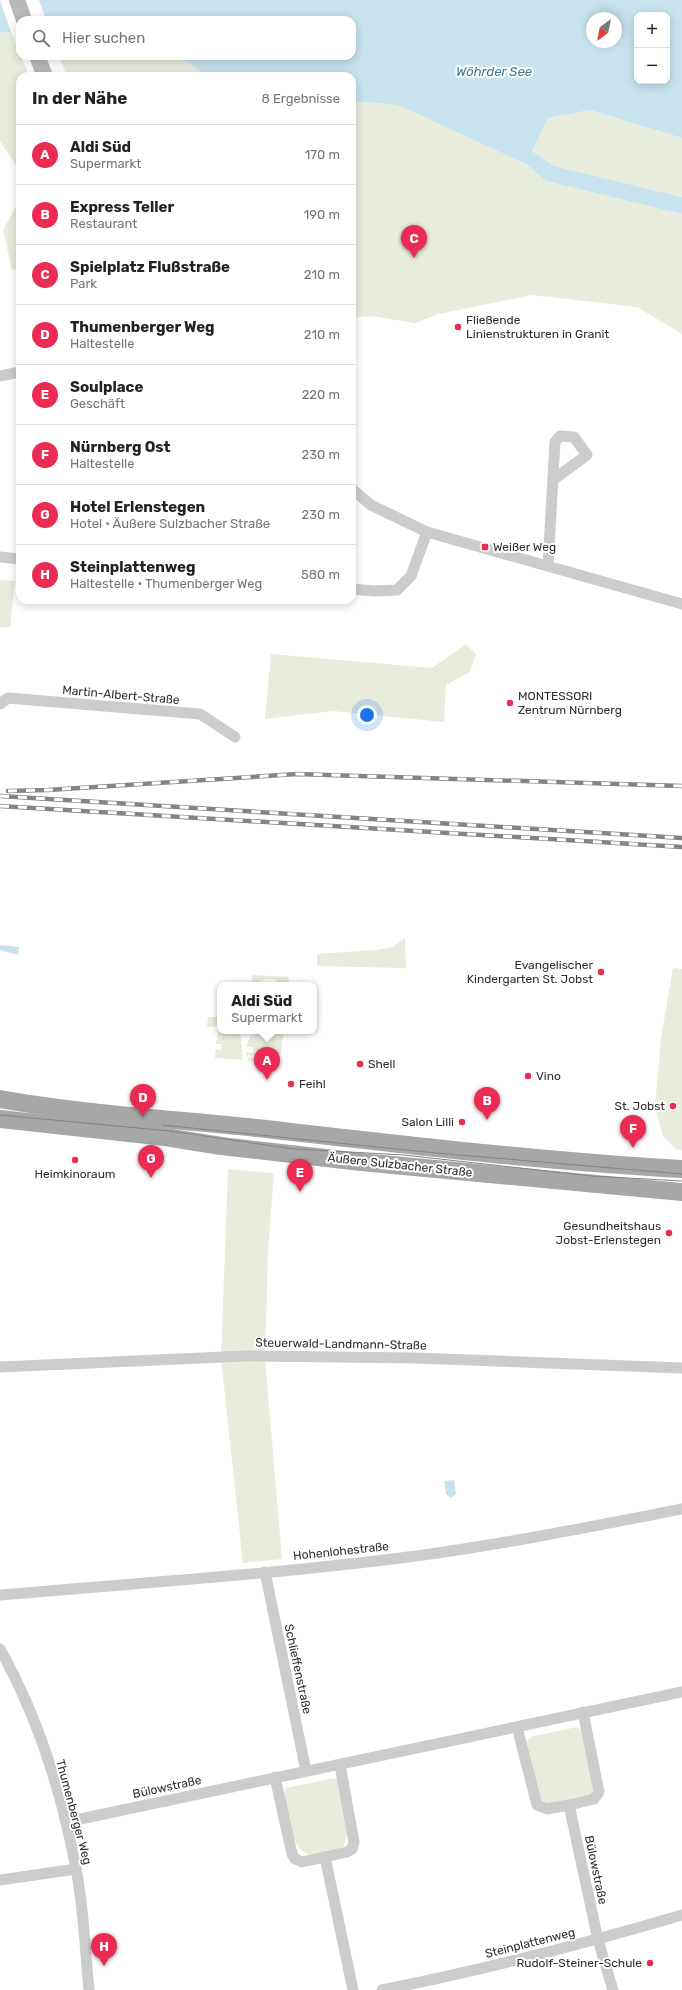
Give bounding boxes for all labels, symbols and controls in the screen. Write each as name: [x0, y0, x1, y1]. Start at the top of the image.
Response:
north arrow: [586, 12, 622, 48]
map controls: [634, 12, 670, 84]
button: +: [634, 12, 670, 48]
search box: [16, 16, 356, 60]
icon: search: [30, 27, 52, 49]
text: Hier suchen: [62, 29, 145, 47]
button: −: [634, 48, 670, 84]
water label: Wöhrder See: [456, 64, 532, 79]
text: In der Nähe: [32, 88, 127, 108]
text: 8 Ergebnisse: [262, 91, 340, 106]
text: Aldi Süd: [70, 138, 131, 156]
text: A: [40, 147, 50, 162]
text: 170 m: [305, 147, 340, 162]
text: Supermarkt: [70, 156, 141, 171]
text: Express Teller: [70, 198, 174, 216]
text: B: [40, 207, 50, 222]
text: 190 m: [304, 207, 340, 222]
text: Restaurant: [70, 216, 137, 231]
pin: C: [401, 225, 427, 258]
text: Spielplatz Flußstraße: [70, 258, 230, 276]
text: C: [40, 267, 50, 282]
text: 210 m: [304, 267, 340, 282]
text: Park: [70, 276, 97, 291]
place label: Fließende Linienstrukturen in Granit: [466, 313, 609, 341]
text: Thumenberger Weg: [70, 318, 215, 336]
marker: Fließende Linienstrukturen in Granit: [453, 322, 463, 332]
text: D: [40, 327, 50, 342]
text: 210 m: [304, 327, 340, 342]
text: Haltestelle: [70, 336, 135, 351]
text: Soulplace: [70, 378, 143, 396]
text: E: [41, 387, 49, 402]
text: 220 m: [302, 387, 340, 402]
text: Geschäft: [70, 396, 125, 411]
text: Nürnberg Ost: [70, 438, 171, 456]
text: F: [41, 447, 49, 462]
text: 230 m: [302, 447, 340, 462]
text: Haltestelle: [70, 456, 135, 471]
text: Hotel Erlenstegen: [70, 498, 205, 516]
text: G: [40, 507, 50, 522]
text: 230 m: [302, 507, 340, 522]
text: Hotel · Äußere Sulzbacher Straße: [70, 516, 270, 531]
place label: Weißer Weg: [493, 540, 556, 554]
marker: Weißer Weg: [480, 542, 490, 552]
text: Steinplattenweg: [70, 558, 196, 576]
text: H: [40, 567, 50, 582]
text: 580 m: [301, 567, 340, 582]
text: Haltestelle · Thumenberger Weg: [70, 576, 262, 591]
street label: Martin-Albert-Straße: [62, 683, 181, 707]
place label: MONTESSORI Zentrum Nürnberg: [518, 689, 622, 717]
marker: MONTESSORI Zentrum Nürnberg: [505, 698, 515, 708]
your location: [357, 705, 377, 725]
place label: Evangelischer Kindergarten St. Jobst: [467, 958, 593, 986]
marker: Evangelischer Kindergarten St. Jobst: [596, 967, 606, 977]
popup: [217, 982, 317, 1034]
text: Aldi Süd: [231, 992, 292, 1010]
text: Supermarkt: [231, 1010, 303, 1025]
pin: A: [254, 1047, 280, 1080]
place label: Shell: [368, 1057, 395, 1071]
marker: Shell: [355, 1059, 365, 1069]
place label: Vino: [536, 1069, 561, 1083]
marker: Vino: [523, 1071, 533, 1081]
place label: Feihl: [299, 1077, 326, 1091]
marker: Feihl: [286, 1079, 296, 1089]
pin: D: [130, 1084, 156, 1117]
pin: B: [474, 1087, 500, 1120]
place label: St. Jobst: [614, 1099, 665, 1113]
marker: St. Jobst: [668, 1101, 678, 1111]
place label: Salon Lilli: [401, 1115, 454, 1129]
pin: F: [620, 1115, 646, 1148]
marker: Salon Lilli: [457, 1117, 467, 1127]
pin: G: [138, 1145, 164, 1178]
street label: Äußere Sulzbacher Straße: [327, 1150, 473, 1180]
marker: Heimkinoraum: [70, 1155, 80, 1165]
pin: E: [287, 1159, 313, 1192]
place label: Heimkinoraum: [34, 1167, 116, 1181]
place label: Gesundheitshaus Jobst-Erlenstegen: [556, 1219, 661, 1247]
marker: Gesundheitshaus Jobst-Erlenstegen: [664, 1228, 674, 1238]
street label: Steuerwald-Landmann-Straße: [255, 1336, 427, 1353]
street label: Hohenlohestraße: [292, 1539, 390, 1563]
street label: Schlieffenstraße: [282, 1623, 314, 1716]
street label: Thumenberger Weg: [53, 1758, 95, 1866]
street label: Bülowstraße: [131, 1773, 203, 1801]
street label: Bülowstraße: [582, 1834, 610, 1906]
street label: Steinplattenweg: [484, 1925, 576, 1961]
pin: H: [91, 1933, 117, 1966]
place label: Rudolf-Steiner-Schule: [516, 1956, 642, 1970]
marker: Rudolf-Steiner-Schule: [645, 1958, 655, 1968]

